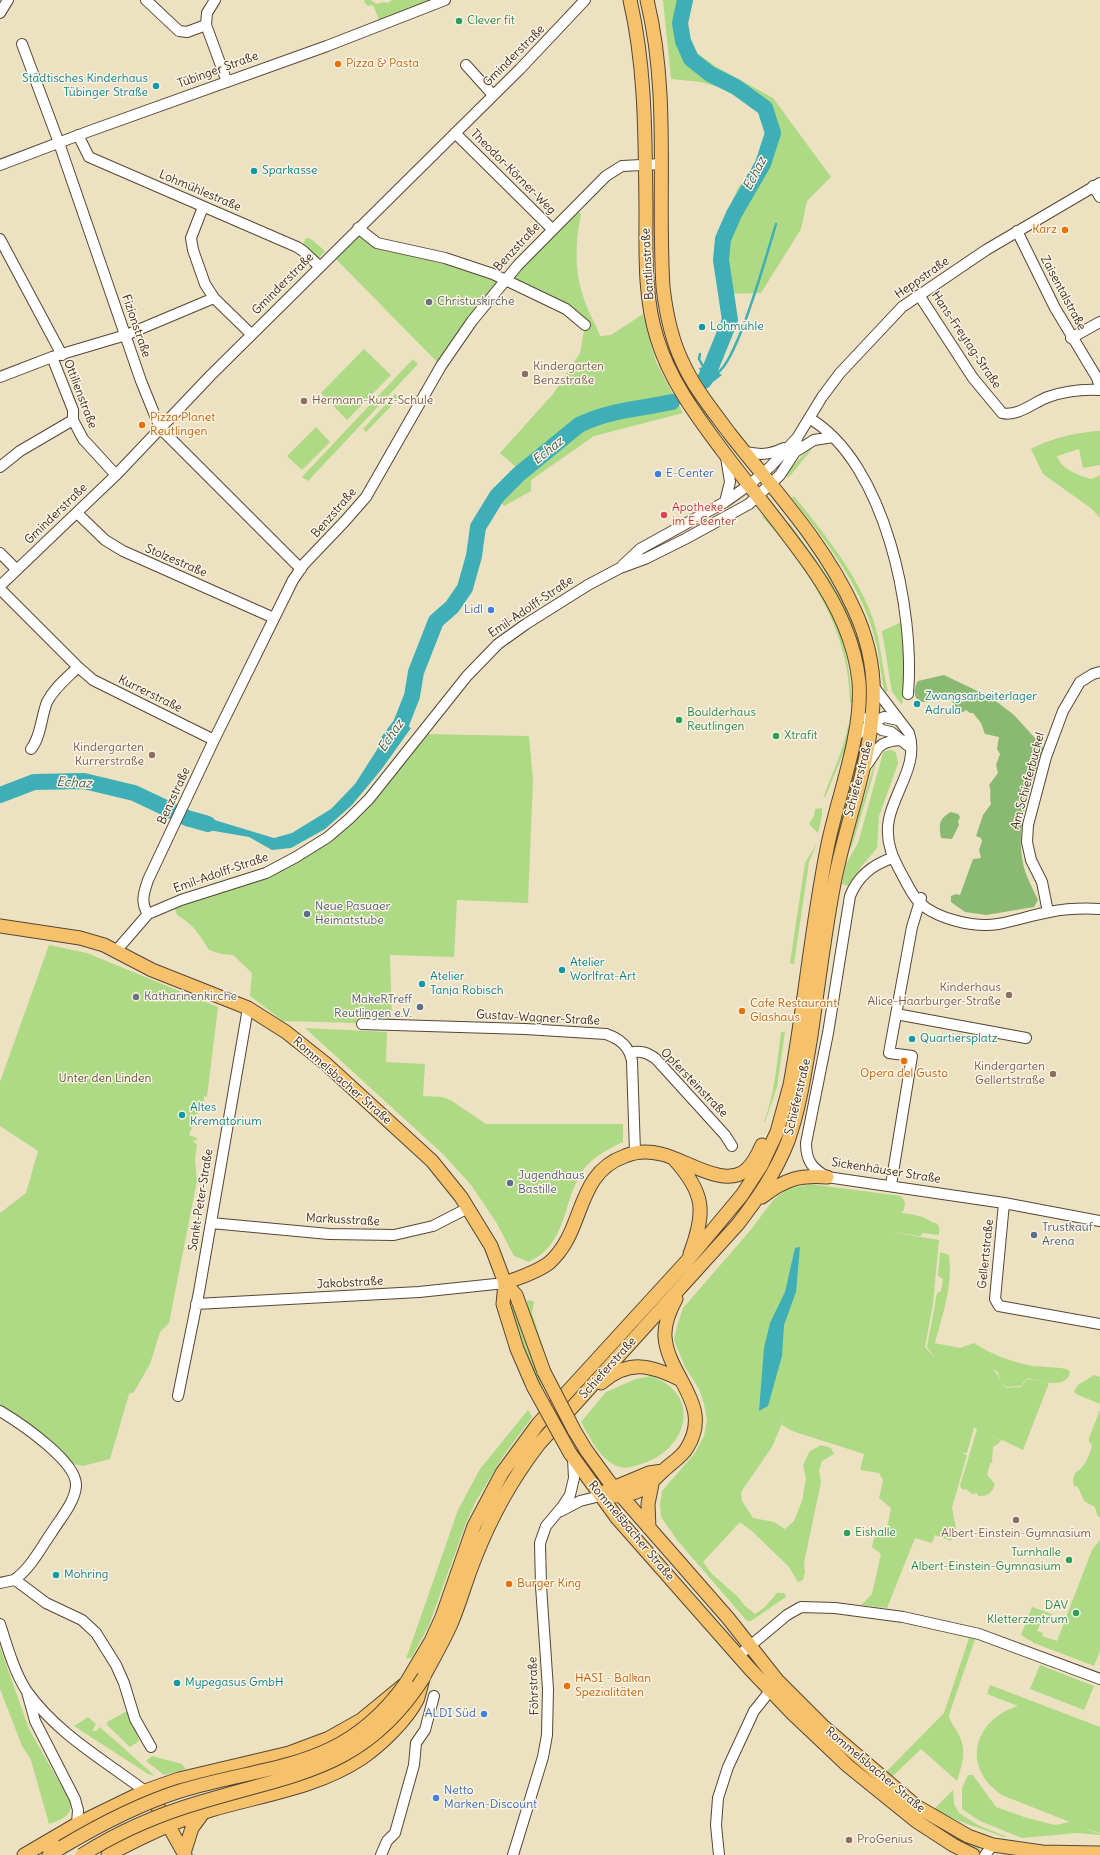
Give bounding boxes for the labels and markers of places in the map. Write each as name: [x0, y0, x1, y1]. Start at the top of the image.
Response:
place label: Clever fit: [467, 14, 515, 28]
marker: Clever fit: [454, 16, 464, 26]
place label: Pizza & Pasta: [346, 57, 419, 71]
marker: Pizza & Pasta: [333, 59, 343, 69]
place label: Städtisches Kinderhaus Tübinger Straße: [22, 72, 148, 100]
marker: Städtisches Kinderhaus Tübinger Straße: [151, 81, 161, 91]
place label: Sparkasse: [262, 164, 318, 178]
marker: Sparkasse: [249, 166, 259, 176]
place label: Karz: [1032, 223, 1057, 237]
marker: Karz: [1060, 225, 1070, 235]
place label: Christuskirche: [437, 295, 514, 309]
marker: Christuskirche: [424, 297, 434, 307]
place label: Lohmühle: [710, 320, 764, 334]
marker: Lohmühle: [697, 322, 707, 332]
place label: Kindergarten Benzstraße: [533, 360, 604, 388]
marker: Kindergarten Benzstraße: [520, 369, 530, 379]
place label: Hermann-Kurz-Schule: [312, 394, 433, 408]
marker: Hermann-Kurz-Schule: [299, 396, 309, 406]
place label: Pizza Planet Reutlingen: [150, 411, 215, 439]
marker: Pizza Planet Reutlingen: [137, 420, 147, 430]
place label: E-Center: [666, 467, 714, 481]
marker: E-Center: [653, 469, 663, 479]
place label: Apotheke im E-Center: [672, 501, 736, 529]
marker: Apotheke im E-Center: [659, 510, 669, 520]
place label: Lidl: [464, 603, 483, 617]
marker: Lidl: [486, 605, 496, 615]
place label: Zwangsarbeiterlager Adrula: [925, 690, 1037, 718]
marker: Zwangsarbeiterlager Adrula: [912, 699, 922, 709]
place label: Boulderhaus Reutlingen: [687, 706, 756, 734]
marker: Boulderhaus Reutlingen: [674, 715, 684, 725]
place label: Xtrafit: [784, 729, 818, 743]
marker: Xtrafit: [771, 731, 781, 741]
place label: Kindergarten Kurrerstraße: [73, 741, 144, 769]
marker: Kindergarten Kurrerstraße: [147, 750, 157, 760]
place label: Neue Pasuaer Heimatstube: [315, 900, 390, 928]
marker: Neue Pasuaer Heimatstube: [302, 909, 312, 919]
place label: Atelier Worlfrat-Art: [570, 956, 636, 984]
marker: Atelier Worlfrat-Art: [557, 965, 567, 975]
place label: Atelier Tanja Robisch: [430, 970, 504, 998]
marker: Atelier Tanja Robisch: [417, 979, 427, 989]
place label: Kinderhaus Alice-Haarburger-Straße: [868, 981, 1001, 1009]
place label: Katharinenkirche: [144, 990, 237, 1004]
marker: Kinderhaus Alice-Haarburger-Straße: [1004, 990, 1014, 1000]
marker: Katharinenkirche: [131, 992, 141, 1002]
place label: MakeRTreff Reutlingen e.V.: [334, 993, 412, 1021]
place label: Cafe Restaurant Glashaus: [750, 997, 837, 1025]
marker: MakeRTreff Reutlingen e.V.: [415, 1002, 425, 1012]
marker: Cafe Restaurant Glashaus: [737, 1006, 747, 1016]
place label: Quartiersplatz: [920, 1032, 997, 1046]
marker: Quartiersplatz: [907, 1034, 917, 1044]
marker: Opera del Gusto: [899, 1056, 909, 1066]
place label: Kindergarten Gellertstraße: [974, 1060, 1045, 1088]
place label: Opera del Gusto: [860, 1067, 948, 1081]
marker: Kindergarten Gellertstraße: [1048, 1069, 1058, 1079]
place label: Altes Krematorium: [190, 1101, 262, 1129]
marker: Altes Krematorium: [177, 1110, 187, 1120]
place label: Jugendhaus Bastille: [518, 1169, 584, 1197]
marker: Jugendhaus Bastille: [505, 1178, 515, 1188]
place label: Trustkauf Arena: [1042, 1221, 1093, 1249]
marker: Trustkauf Arena: [1029, 1230, 1039, 1240]
marker: Albert-Einstein-Gymnasium: [1011, 1515, 1021, 1525]
place label: Eishalle: [855, 1526, 896, 1540]
place label: Albert-Einstein-Gymnasium: [941, 1527, 1091, 1541]
marker: Eishalle: [842, 1528, 852, 1538]
place label: Turnhalle Albert-Einstein-Gymnasium: [911, 1546, 1061, 1574]
marker: Turnhalle Albert-Einstein-Gymnasium: [1064, 1555, 1074, 1565]
place label: Mohring: [64, 1568, 109, 1582]
marker: Mohring: [51, 1570, 61, 1580]
place label: Burger King: [517, 1577, 581, 1591]
marker: Burger King: [504, 1579, 514, 1589]
place label: DAV Kletterzentrum: [987, 1599, 1068, 1627]
marker: DAV Kletterzentrum: [1071, 1608, 1081, 1618]
place label: HASI - Balkan Spezialitäten: [575, 1672, 651, 1700]
place label: Mypegasus GmbH: [185, 1676, 284, 1690]
marker: Mypegasus GmbH: [172, 1678, 182, 1688]
marker: HASI - Balkan Spezialitäten: [562, 1681, 572, 1691]
place label: ALDI Süd: [425, 1707, 476, 1721]
marker: ALDI Süd: [479, 1709, 489, 1719]
place label: Netto Marken-Discount: [444, 1784, 537, 1812]
marker: Netto Marken-Discount: [431, 1793, 441, 1803]
place label: ProGenius: [857, 1833, 913, 1847]
marker: ProGenius: [844, 1835, 854, 1845]

